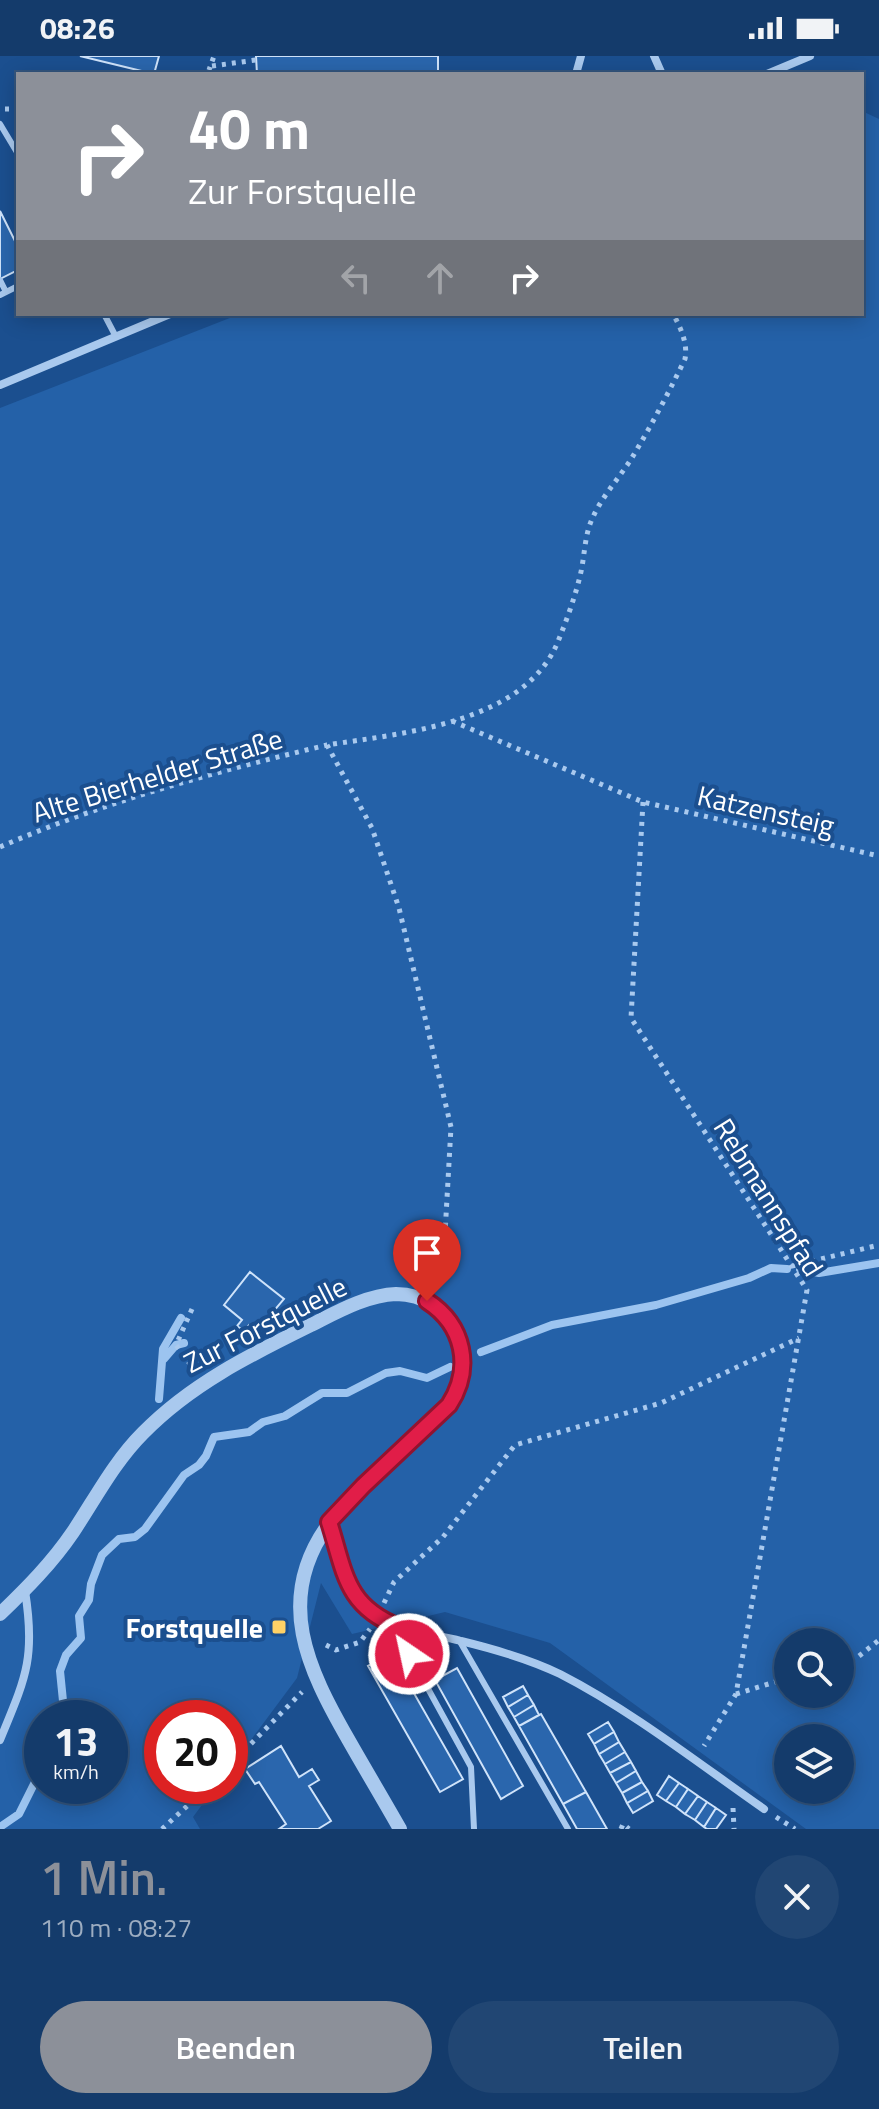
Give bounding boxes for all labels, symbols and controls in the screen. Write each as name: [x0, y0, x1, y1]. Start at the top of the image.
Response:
text: 08:26: [40, 5, 115, 51]
text: 40 m: [188, 86, 310, 171]
icon: right: [56, 104, 160, 208]
text: Zur Forstquelle: [188, 163, 417, 218]
icon: left: [334, 256, 378, 300]
icon: ahead: [418, 256, 462, 300]
icon: right: [502, 256, 546, 300]
street label: Alte Bierhelder Straße: [27, 716, 287, 834]
street label: Katzensteig: [693, 773, 839, 847]
street label: Rebmannspfad: [703, 1110, 835, 1284]
pin: [393, 1219, 461, 1301]
icon: arrive: [405, 1231, 449, 1275]
street label: Zur Forstquelle: [176, 1264, 354, 1384]
place label: Forstquelle: [126, 1606, 263, 1649]
position arrow: [367, 1612, 451, 1696]
marker: Forstquelle: [270, 1618, 288, 1636]
map controls: [774, 1628, 854, 1804]
button: search: [774, 1628, 854, 1708]
speed limit sign: 20: [144, 1700, 248, 1804]
text: 13: [54, 1711, 98, 1772]
button: layers: [774, 1724, 854, 1804]
text: km/h: [53, 1756, 99, 1787]
text: 1 Min.: [40, 1841, 168, 1914]
button: close: [755, 1855, 839, 1939]
text: 110 m · 08:27: [40, 1908, 192, 1947]
button: Beenden: [40, 2001, 432, 2093]
button: Teilen: [448, 2001, 839, 2093]

